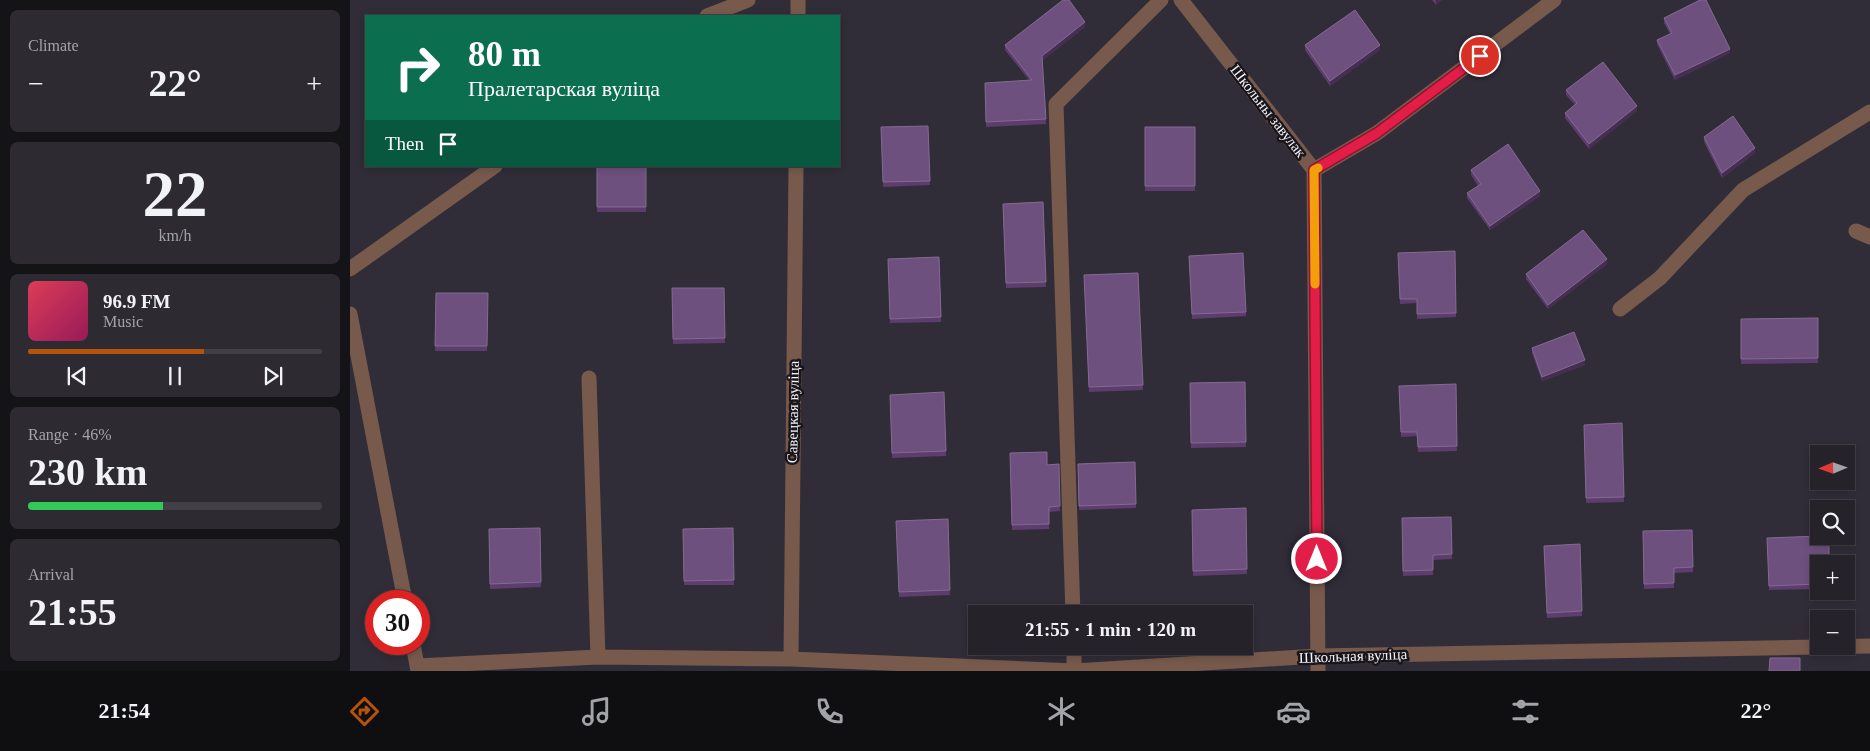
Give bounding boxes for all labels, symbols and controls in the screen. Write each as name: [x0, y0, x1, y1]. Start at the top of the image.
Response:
icon: right: [385, 35, 450, 100]
text: 80 m: [468, 35, 541, 74]
pin: [1459, 35, 1501, 77]
text: Climate: [28, 37, 79, 54]
icon: arrive: [1466, 42, 1494, 70]
text: 22°: [148, 62, 202, 104]
street label: Школьны завулак: [1227, 62, 1309, 161]
text: −: [28, 68, 44, 99]
text: +: [306, 68, 322, 99]
text: Пралетарская вуліца: [468, 76, 660, 101]
icon: arrive: [434, 130, 462, 158]
text: Then: [385, 133, 424, 154]
text: 22: [143, 158, 208, 230]
text: km/h: [159, 227, 191, 244]
text: 96.9 FM: [103, 291, 171, 312]
text: Music: [103, 313, 143, 330]
street label: Савецкая вуліца: [784, 360, 802, 463]
icon: previous: [63, 362, 91, 390]
icon: pause: [161, 362, 189, 390]
icon: next: [259, 362, 287, 390]
text: Range · 46%: [28, 426, 112, 443]
north arrow: [1810, 445, 1855, 490]
map controls: [1810, 445, 1855, 655]
text: 230 km: [28, 451, 147, 493]
button: search: [1810, 500, 1855, 545]
position arrow: [1290, 532, 1342, 584]
button: +: [1810, 555, 1855, 600]
text: Arrival: [28, 566, 74, 583]
speed limit sign: 30: [365, 590, 430, 655]
text: 21:55: [28, 591, 117, 633]
button: −: [1810, 610, 1855, 655]
text: 21:55 · 1 min · 120 m: [1025, 619, 1196, 640]
street label: Школьная вуліца: [1299, 646, 1408, 666]
icon: directions: [347, 694, 382, 729]
icon: music: [579, 694, 614, 729]
icon: phone: [812, 694, 847, 729]
icon: climate: [1044, 694, 1079, 729]
icon: car: [1276, 694, 1311, 729]
icon: filters: [1508, 694, 1543, 729]
text: 21:54: [99, 698, 150, 723]
text: 22°: [1740, 698, 1771, 723]

